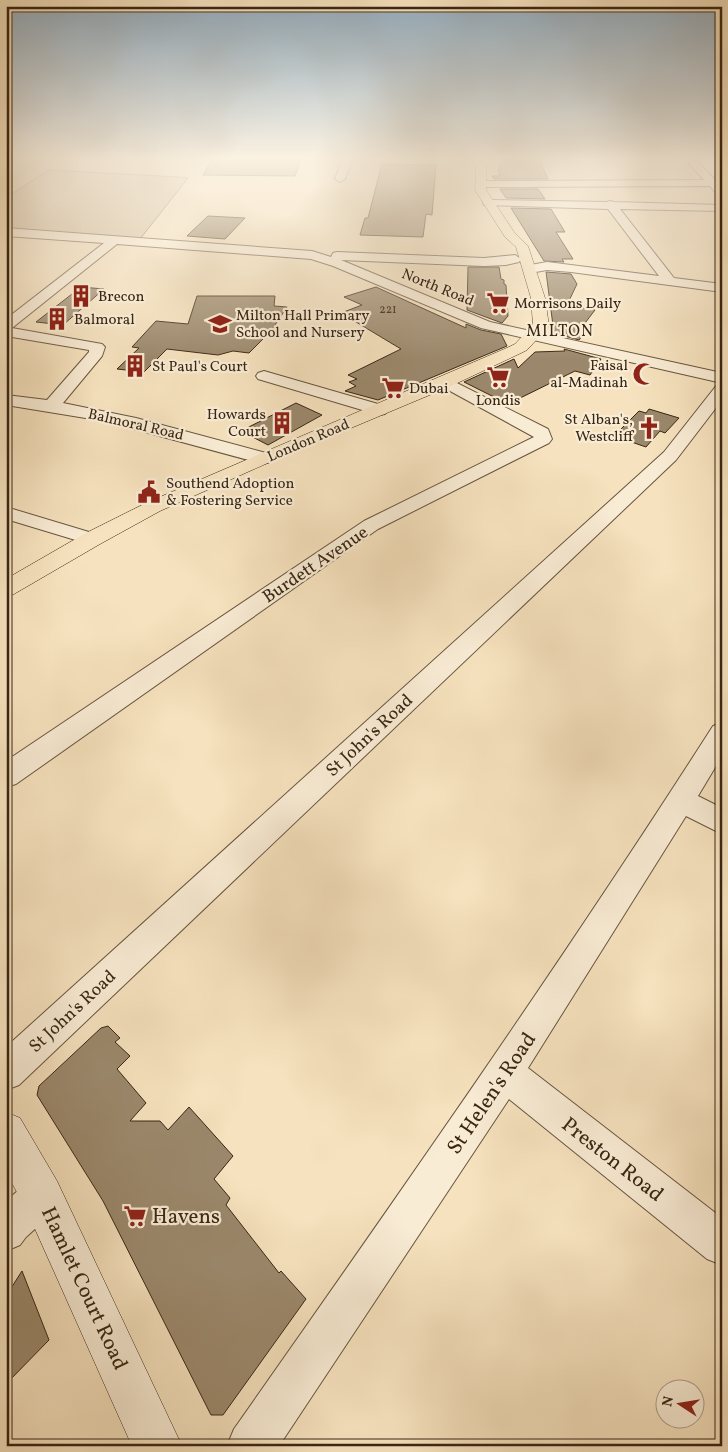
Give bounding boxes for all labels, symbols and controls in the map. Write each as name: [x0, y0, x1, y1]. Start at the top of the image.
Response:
street label: North Road: [398, 264, 477, 312]
building icon: Brecon: [68, 283, 94, 309]
place label: Brecon: [98, 287, 144, 308]
supermarket icon: Morrisons Daily: [485, 290, 511, 316]
place label: Morrisons Daily: [514, 294, 621, 315]
house number: 221: [379, 302, 397, 318]
building icon: Balmoral: [44, 306, 70, 332]
place label: Milton Hall Primary School and Nursery: [236, 306, 369, 344]
place label: Balmoral: [74, 310, 135, 331]
school or university icon: Milton Hall Primary School and Nursery: [207, 311, 233, 337]
district label: MILTON: [526, 321, 594, 343]
building icon: St Paul's Court: [122, 353, 148, 379]
place label: Faisal al-Madinah: [550, 356, 628, 394]
place label: St Paul's Court: [152, 357, 248, 378]
mosque icon: Faisal al-Madinah: [631, 361, 657, 387]
supermarket icon: Londis: [485, 364, 511, 390]
supermarket icon: Dubai: [380, 375, 406, 401]
place label: Dubai: [409, 379, 449, 400]
place label: Londis: [476, 391, 520, 412]
street label: Balmoral Road: [86, 404, 186, 447]
place label: Howards Court: [207, 405, 266, 443]
building icon: Howards Court: [269, 410, 295, 436]
place label: St Alban's, Westcliff: [564, 410, 635, 448]
street label: London Road: [264, 415, 353, 468]
church icon: St Alban's, Westcliff: [636, 415, 662, 441]
place label: Southend Adoption & Fostering Service: [166, 474, 295, 512]
public building icon: Southend Adoption & Fostering Service: [136, 479, 162, 505]
street label: Burdett Avenue: [258, 521, 374, 610]
street label: St John's Road: [321, 689, 419, 783]
street label: St John's Road: [24, 965, 122, 1059]
street label: St Helen's Road: [441, 1027, 544, 1161]
street label: Preston Road: [555, 1111, 669, 1209]
street label: Hamlet Court Road: [33, 1202, 134, 1375]
supermarket icon: Havens: [122, 1203, 148, 1229]
place label: Havens: [152, 1203, 220, 1232]
north arrow: [656, 1380, 706, 1430]
text: N: [658, 1395, 679, 1409]

